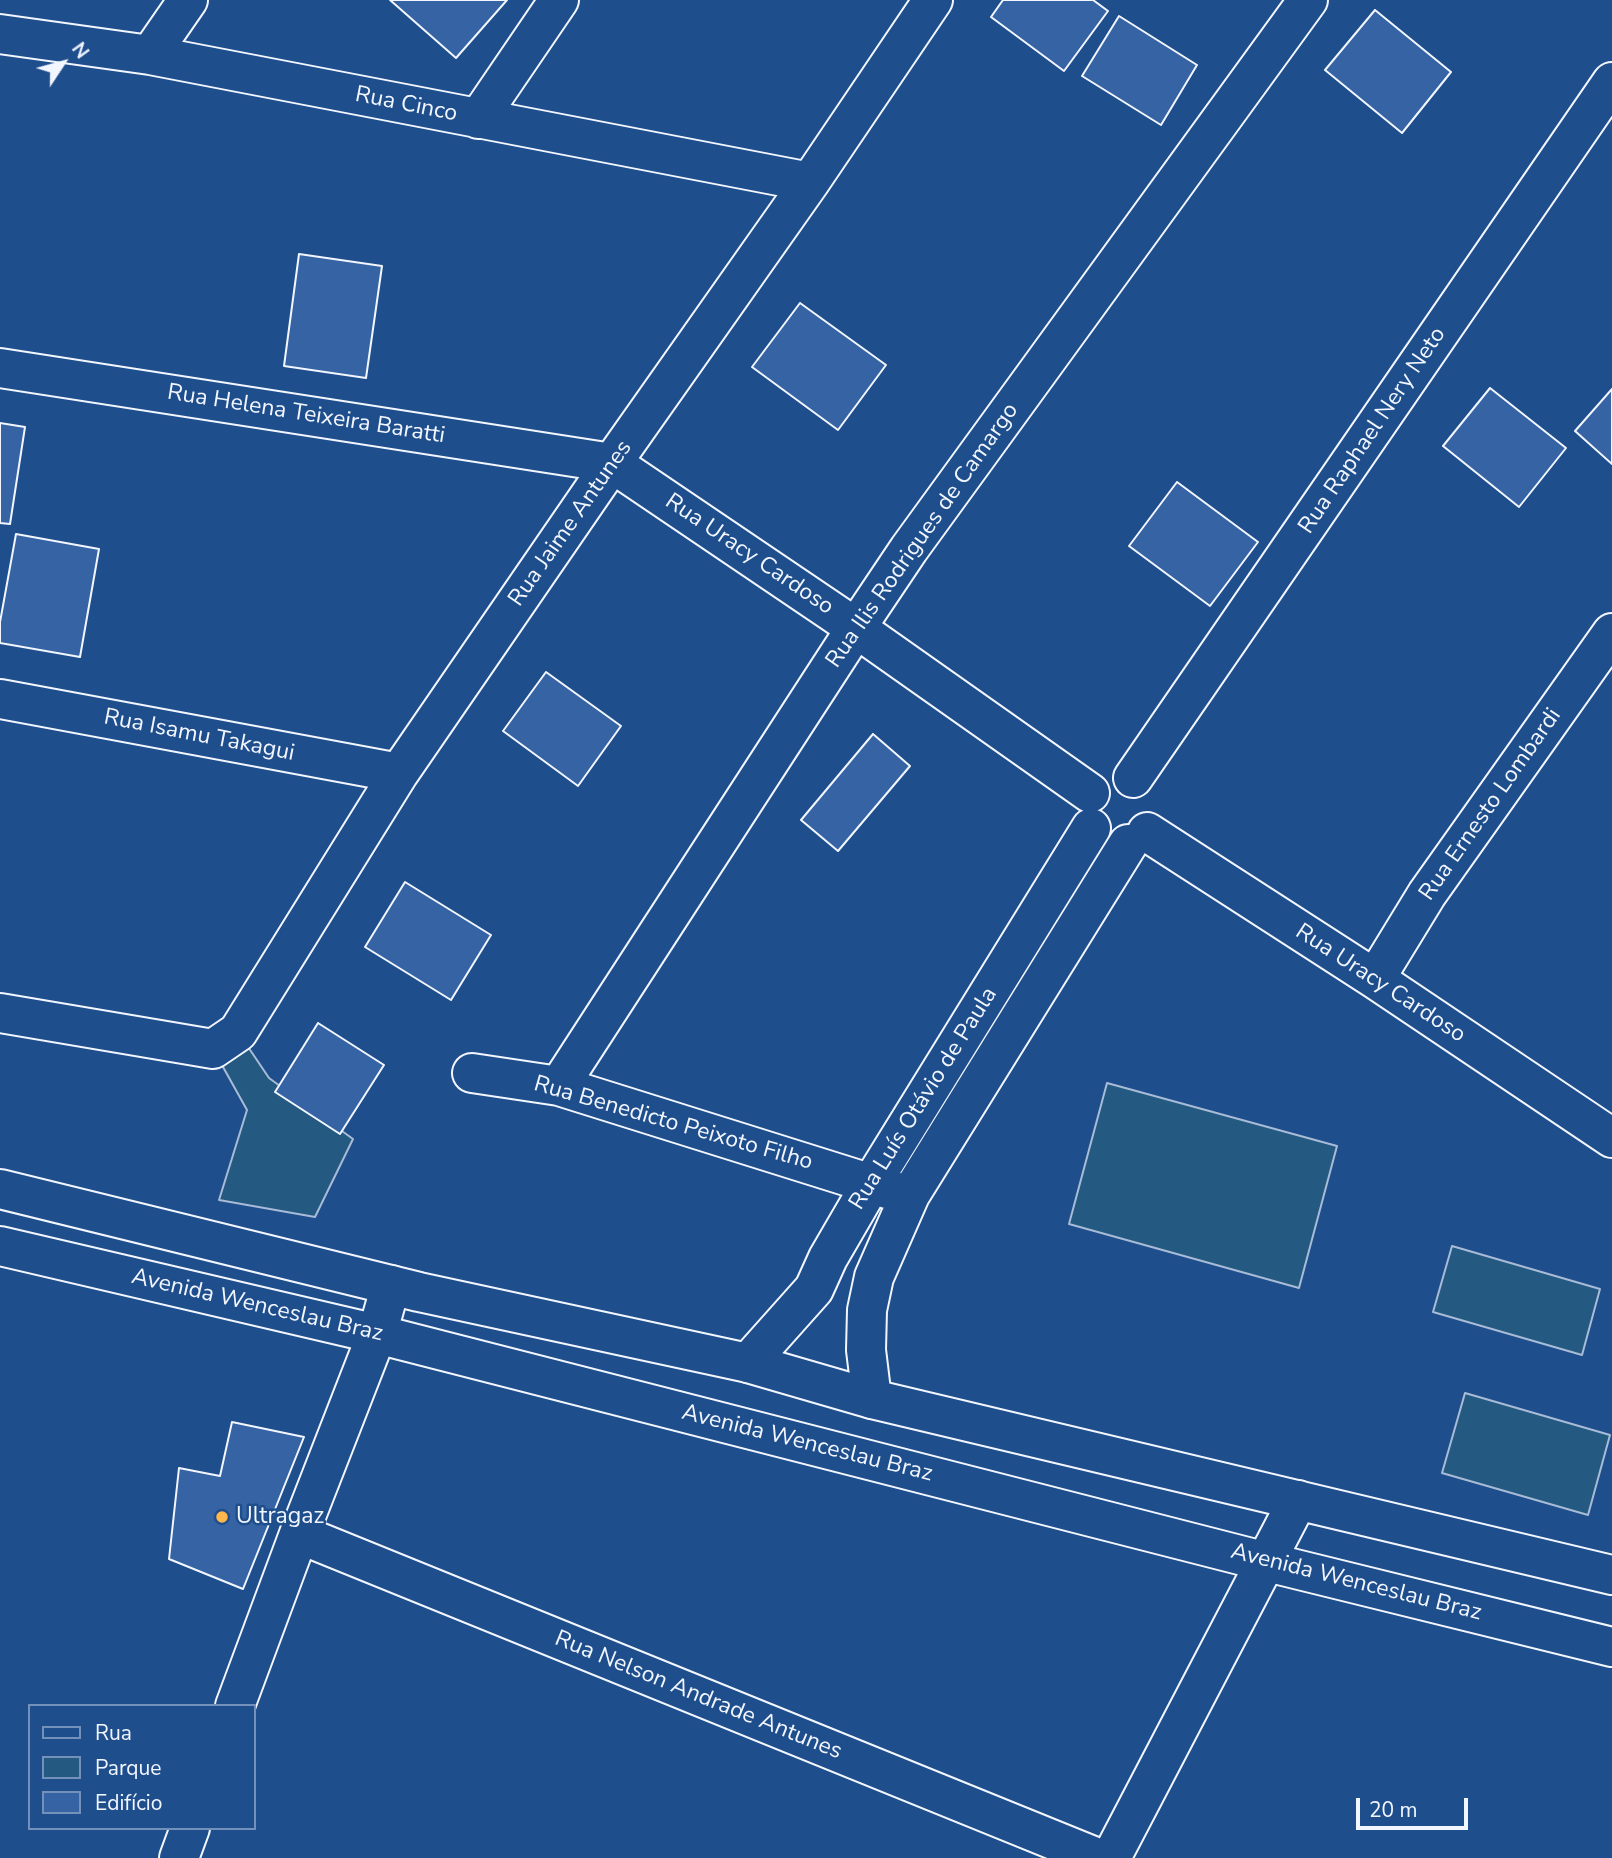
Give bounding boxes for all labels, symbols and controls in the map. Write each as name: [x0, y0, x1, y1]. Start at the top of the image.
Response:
north arrow: [28, 28, 98, 98]
text: N: [65, 37, 95, 64]
street label: Rua Cinco: [353, 82, 459, 128]
street label: Rua Raphael Nery Neto: [1293, 322, 1453, 540]
street label: Rua Helena Teixeira Baratti: [165, 379, 447, 451]
street label: Rua Ilis Rodrigues de Camargo: [821, 398, 1025, 674]
street label: Rua Jaime Antunes: [503, 436, 639, 612]
street label: Rua Uracy Cardoso: [659, 488, 839, 622]
street label: Rua Isamu Takagui: [101, 704, 297, 768]
street label: Rua Ernesto Lombardi: [1414, 704, 1568, 906]
street label: Rua Uracy Cardoso: [1290, 919, 1470, 1049]
street label: Rua Luís Otávio de Paula: [844, 983, 1004, 1215]
street label: Rua Benedicto Peixoto Filho: [530, 1071, 816, 1177]
street label: Avenida Wenceslau Braz: [129, 1264, 385, 1348]
street label: Avenida Wenceslau Braz: [679, 1399, 935, 1489]
place label: Ultragaz: [236, 1503, 324, 1531]
marker: Ultragaz: [214, 1509, 230, 1525]
street label: Avenida Wenceslau Braz: [1228, 1538, 1484, 1628]
street label: Rua Nelson Andrade Antunes: [550, 1626, 846, 1766]
legend: [28, 1704, 256, 1830]
text: Rua: [95, 1719, 132, 1747]
text: Parque: [95, 1754, 162, 1782]
scale bar: [1360, 1784, 1472, 1828]
text: Edifício: [95, 1789, 162, 1817]
text: 20 m: [1369, 1796, 1418, 1824]

